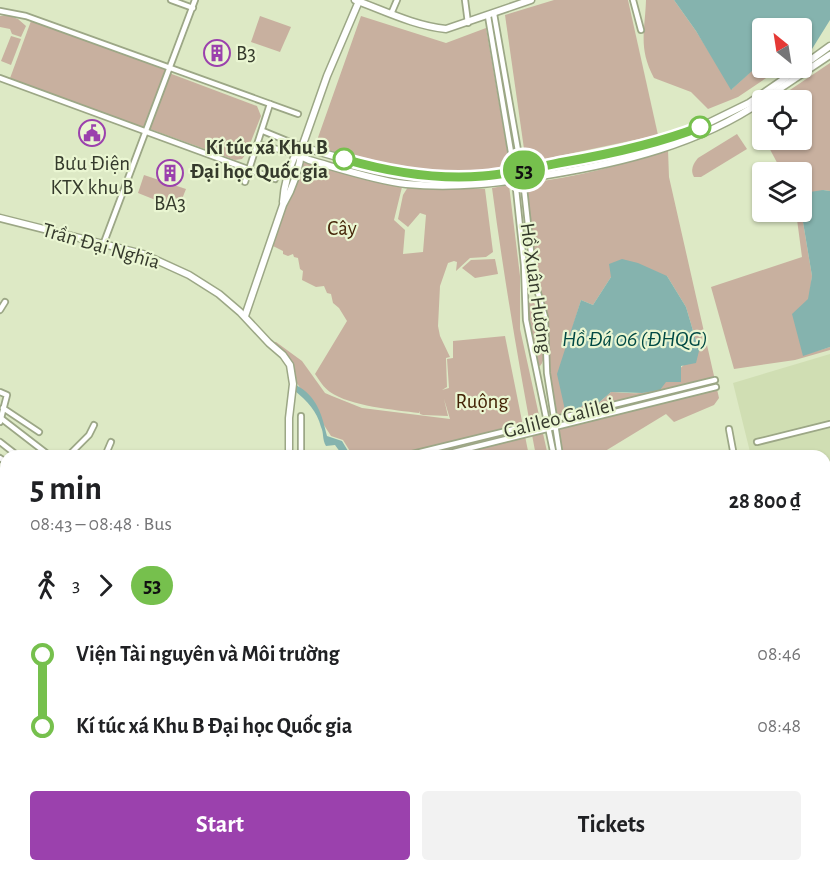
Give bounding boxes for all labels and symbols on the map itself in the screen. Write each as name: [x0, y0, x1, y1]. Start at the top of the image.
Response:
north arrow: [752, 18, 812, 78]
building icon: B3: [202, 38, 232, 68]
place label: B3: [236, 43, 256, 64]
unlabelled marker: [689, 116, 711, 138]
public building icon: Bưu Điện KTX khu B: [77, 118, 107, 148]
place label: Kí túc xá Khu B Đại học Quốc gia: [190, 137, 328, 183]
marker: Kí túc xá Khu B Đại học Quốc gia: [333, 148, 355, 170]
line badge: 53: [497, 150, 551, 190]
place label: Bưu Điện KTX khu B: [50, 153, 134, 198]
building icon: BA3: [155, 158, 185, 188]
place label: BA3: [154, 193, 186, 214]
park label: Cây: [327, 218, 357, 239]
street label: Trần Đại Nghĩa: [40, 219, 162, 273]
street label: Hồ Xuân Hương: [516, 221, 556, 355]
water label: Hồ Đá 06 (ĐHQG): [562, 328, 708, 350]
park label: Ruộng: [455, 391, 509, 412]
street label: Galileo Galilei: [501, 394, 617, 442]

